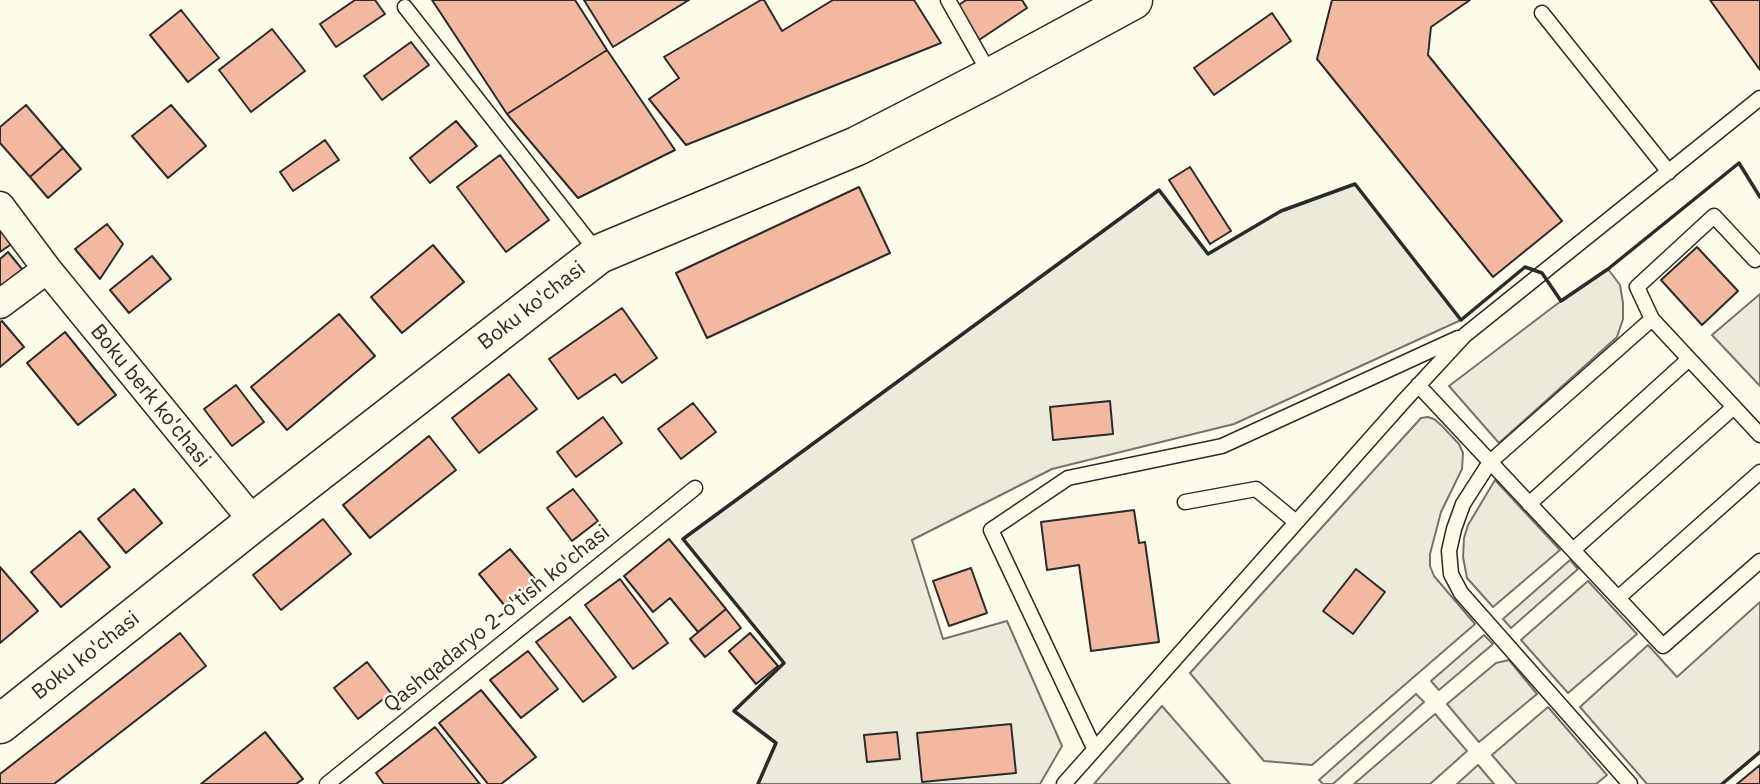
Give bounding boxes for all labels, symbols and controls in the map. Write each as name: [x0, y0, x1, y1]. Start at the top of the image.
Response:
street label: Boku ko'chasi: [473, 256, 591, 356]
street label: Boku berk ko'chasi: [85, 319, 215, 473]
street label: Qashqadaryo 2-o'tish ko'chasi: [379, 520, 615, 718]
street label: Boku ko'chasi: [27, 606, 145, 706]

